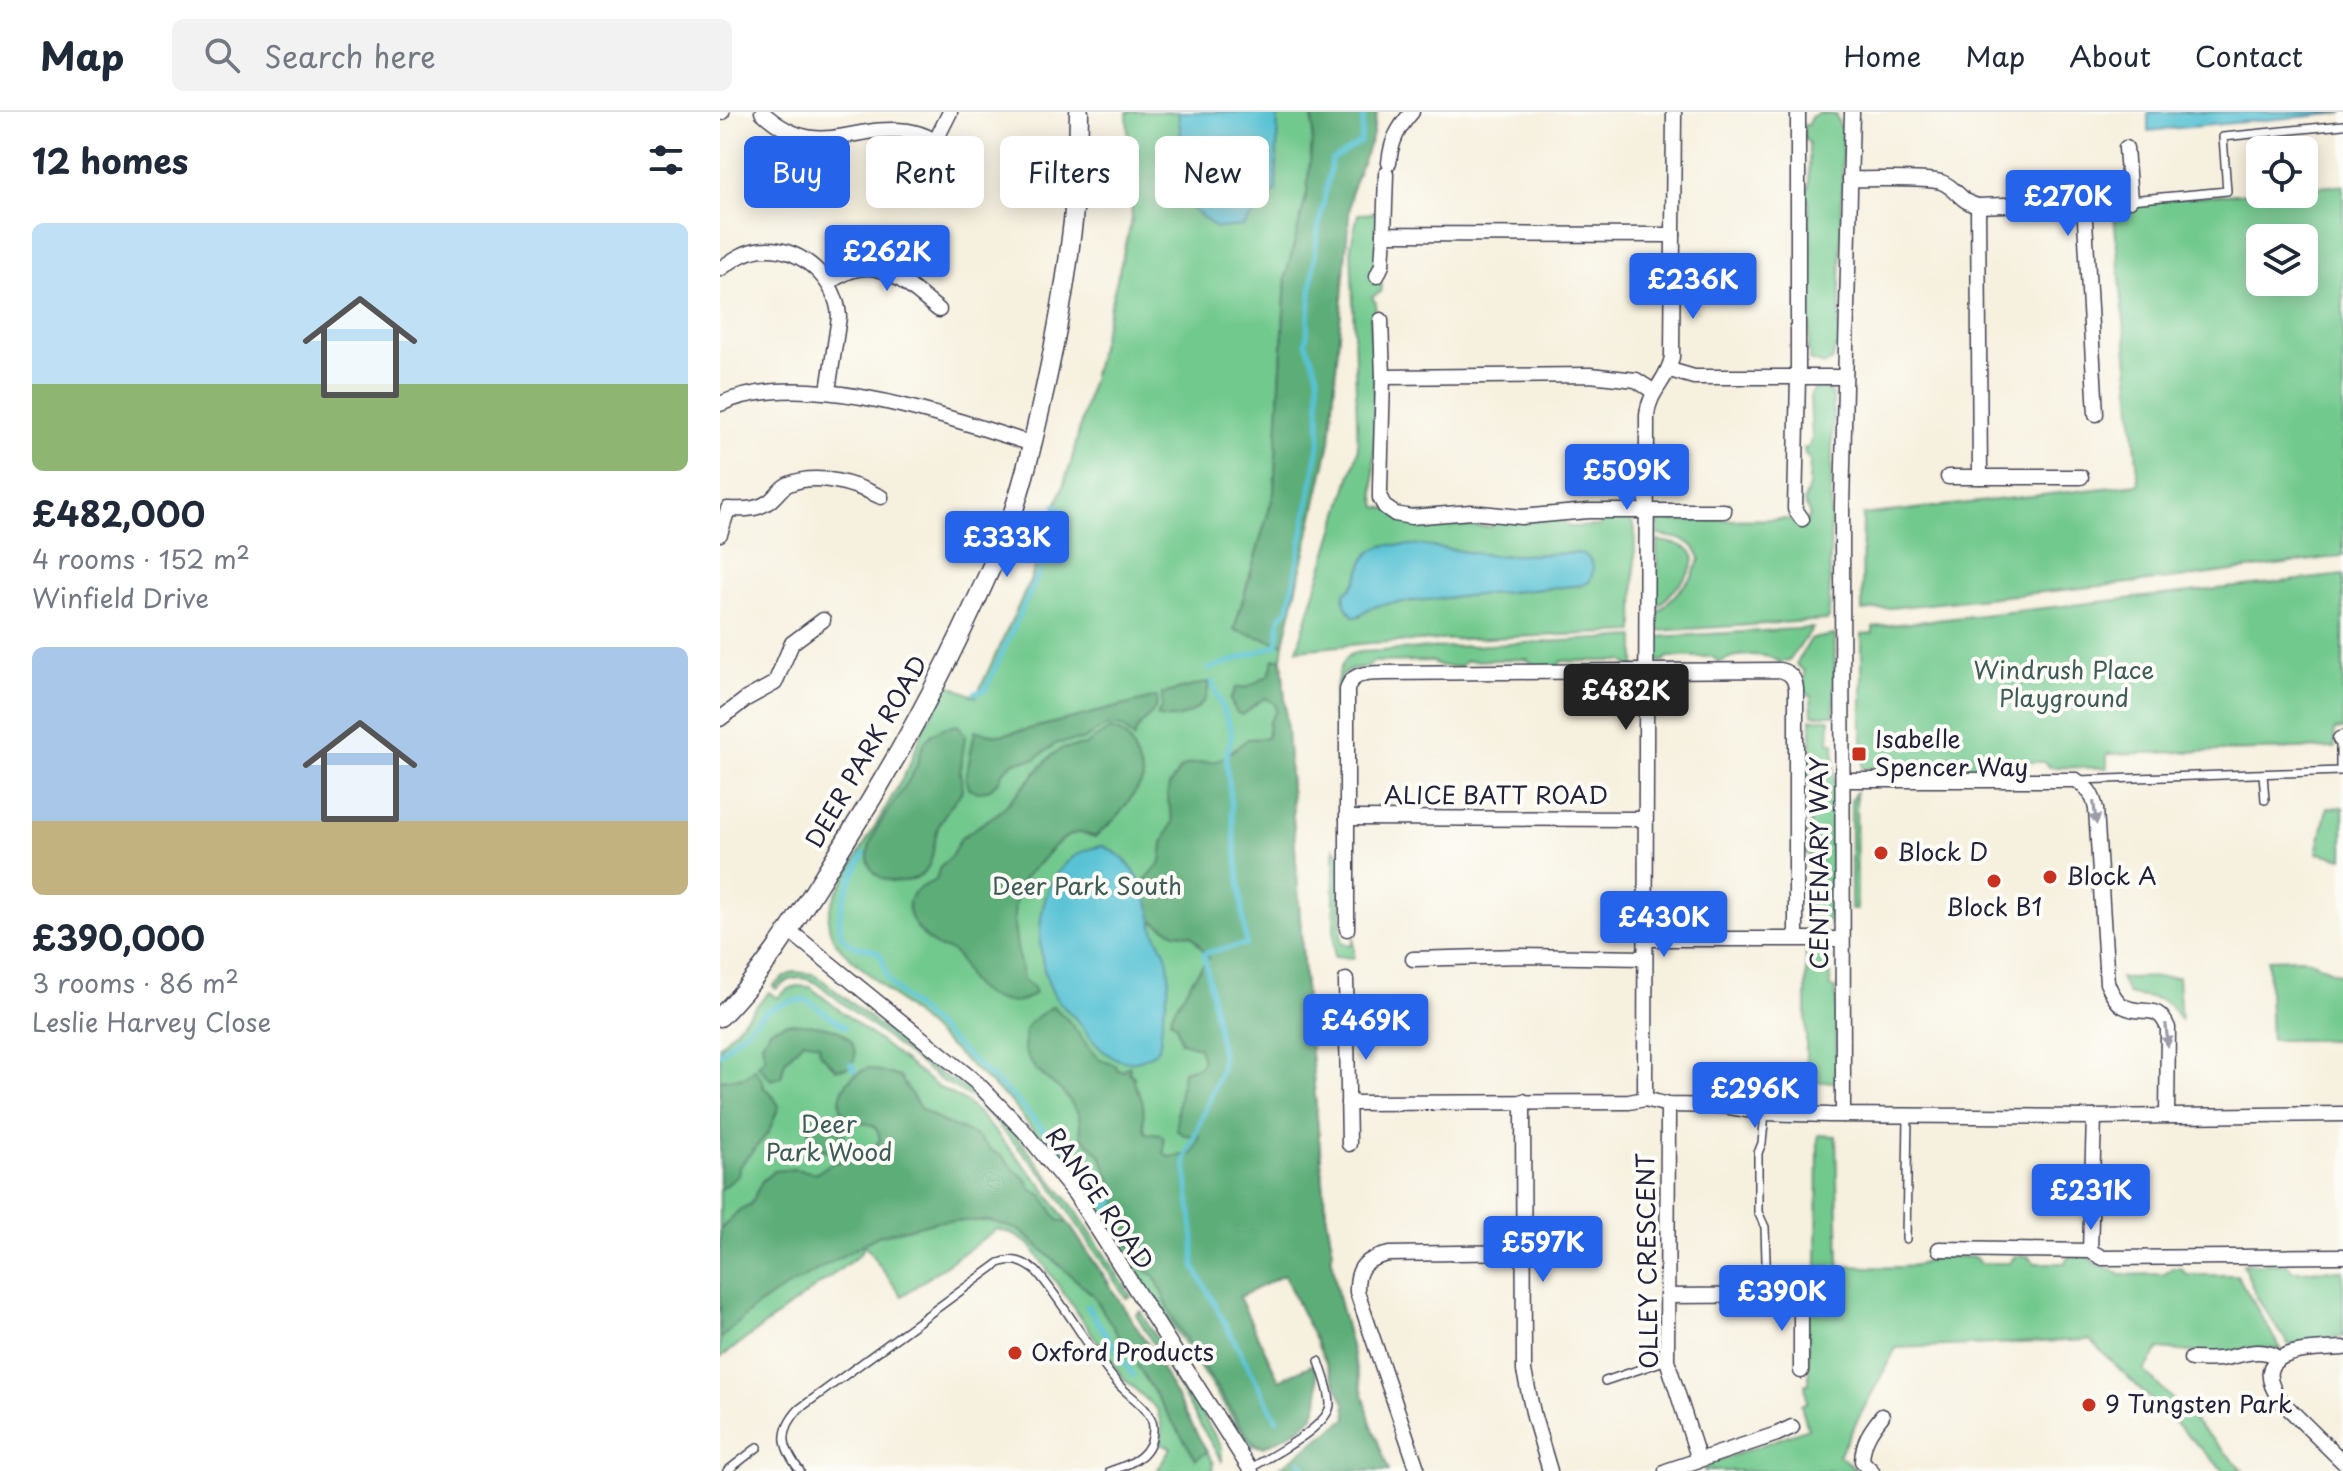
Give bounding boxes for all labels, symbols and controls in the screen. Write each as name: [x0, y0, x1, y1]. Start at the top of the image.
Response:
search box: [172, 19, 732, 91]
text: Map: [40, 27, 124, 84]
icon: search: [200, 33, 244, 77]
text: Search here: [264, 33, 436, 78]
text: Home: [1843, 34, 1921, 77]
text: Map: [1965, 34, 2025, 77]
text: About: [2069, 34, 2151, 77]
text: Contact: [2195, 34, 2303, 77]
text: 12 homes: [32, 134, 188, 186]
chip: Buy: [744, 136, 850, 208]
chip: Rent: [866, 136, 984, 208]
chip: Filters: [1000, 136, 1139, 208]
chip: New: [1155, 136, 1269, 208]
map controls: [2246, 136, 2318, 296]
button: locate: [2246, 136, 2318, 208]
icon: filters: [644, 138, 688, 182]
pin: £270K: [2012, 170, 2124, 238]
text: £270K: [2024, 176, 2112, 215]
button: layers: [2246, 224, 2318, 296]
pin: £262K: [831, 225, 943, 293]
text: £262K: [843, 231, 931, 270]
pin: £236K: [1637, 253, 1749, 321]
text: £236K: [1647, 259, 1739, 298]
icon: home: [288, 275, 432, 419]
pin: £509K: [1571, 444, 1683, 512]
text: £509K: [1583, 450, 1671, 489]
text: £482,000: [32, 487, 205, 539]
pin: £333K: [951, 511, 1063, 579]
text: £333K: [963, 517, 1051, 556]
text: 4 rooms · 152 m²: [32, 539, 250, 578]
text: Winfield Drive: [32, 578, 209, 617]
street label: DEER PARK ROAD: [795, 648, 935, 854]
park label: Windrush Place Playground: [1974, 651, 2154, 715]
pin: £482K: [1570, 664, 1682, 732]
text: £482K: [1582, 670, 1670, 709]
icon: home: [288, 699, 432, 843]
place label: Isabelle Spencer Way: [1875, 720, 2028, 784]
marker: Isabelle Spencer Way: [1850, 745, 1868, 763]
street label: CENTENARY WAY: [1800, 756, 1836, 970]
street label: ALICE BATT ROAD: [1384, 776, 1608, 812]
one-way arrow: [2089, 801, 2102, 826]
place label: Block D: [1897, 833, 1988, 869]
marker: Block D: [1872, 844, 1890, 862]
place label: Block A: [2066, 857, 2157, 893]
park label: Deer Park South: [992, 867, 1182, 903]
marker: Block A: [2041, 868, 2059, 886]
marker: Block B1: [1985, 872, 2003, 890]
place label: Block B1: [1946, 888, 2042, 924]
pin: £430K: [1608, 891, 1720, 959]
text: £430K: [1618, 897, 1710, 936]
text: £390,000: [32, 911, 205, 963]
text: 3 rooms · 86 m²: [32, 963, 239, 1002]
pin: £469K: [1310, 994, 1422, 1062]
text: £469K: [1321, 1000, 1411, 1039]
text: Leslie Harvey Close: [32, 1002, 271, 1041]
one-way arrow: [2160, 1022, 2173, 1047]
pin: £296K: [1699, 1062, 1811, 1130]
text: £296K: [1710, 1068, 1800, 1107]
park label: Deer Park Wood: [766, 1105, 892, 1169]
street label: RANGE ROAD: [1038, 1119, 1163, 1277]
street label: OLLEY CRESCENT: [1626, 1153, 1666, 1369]
pin: £231K: [2035, 1164, 2147, 1232]
text: £231K: [2050, 1170, 2132, 1209]
pin: £597K: [1487, 1216, 1599, 1284]
text: £597K: [1501, 1222, 1585, 1261]
pin: £390K: [1726, 1265, 1838, 1333]
text: £390K: [1737, 1271, 1827, 1310]
place label: Oxford Products: [1031, 1333, 1214, 1369]
marker: Oxford Products: [1006, 1344, 1024, 1362]
place label: 9 Tungsten Park: [2105, 1385, 2293, 1421]
marker: 9 Tungsten Park: [2080, 1396, 2098, 1414]

